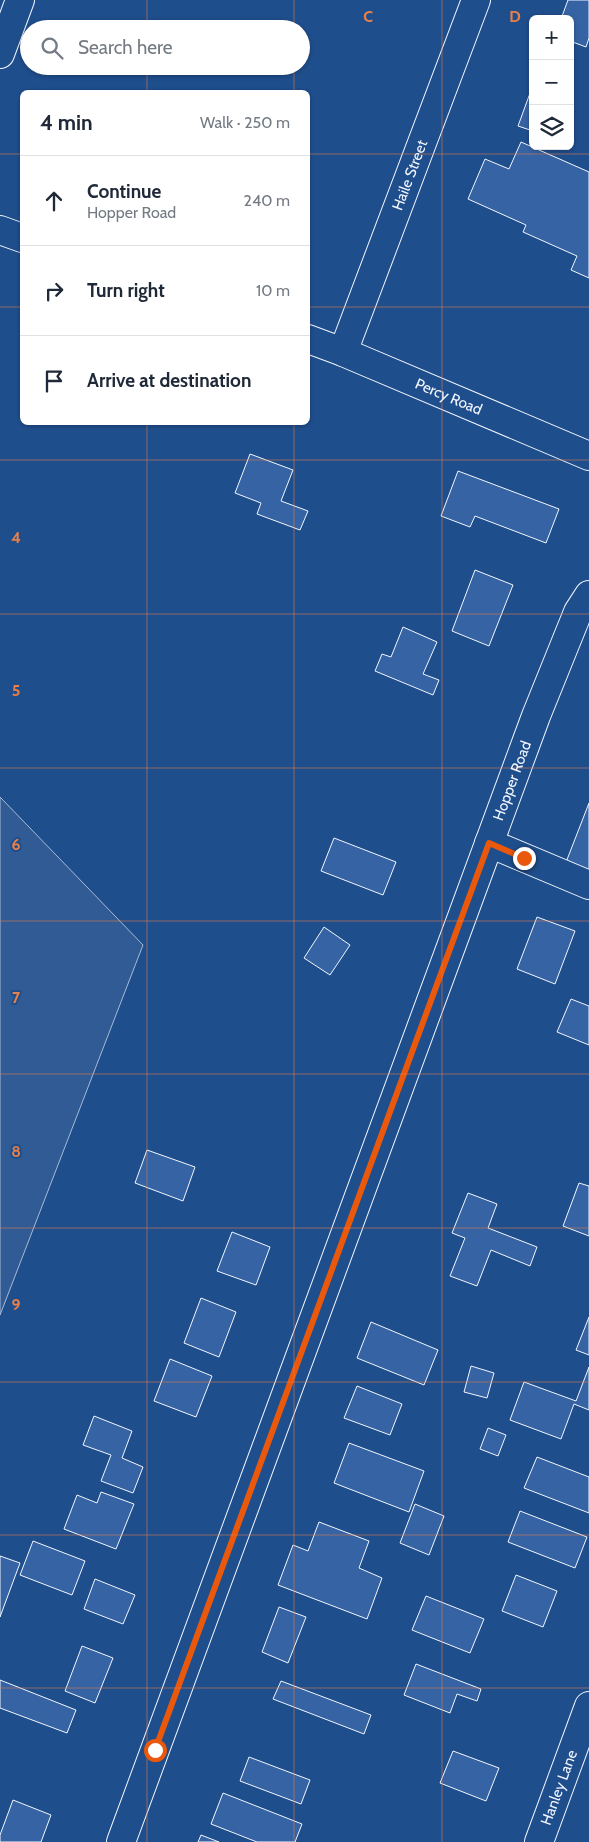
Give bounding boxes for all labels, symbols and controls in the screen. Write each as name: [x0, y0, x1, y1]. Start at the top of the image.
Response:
text: C: [363, 7, 373, 26]
text: D: [509, 7, 521, 26]
map controls: [529, 15, 574, 150]
button: +: [529, 15, 574, 60]
search box: [20, 20, 310, 75]
icon: search: [38, 34, 66, 62]
text: Search here: [78, 36, 172, 59]
button: −: [529, 60, 574, 105]
button: layers: [529, 105, 574, 150]
text: 4 min: [40, 110, 93, 135]
text: Walk · 250 m: [200, 113, 290, 132]
street label: Haile Street: [388, 137, 431, 213]
text: Continue: [87, 180, 161, 203]
icon: ahead: [40, 187, 68, 215]
text: 240 m: [244, 191, 290, 210]
text: Hopper Road: [87, 203, 176, 222]
icon: right: [40, 277, 68, 305]
text: Turn right: [87, 279, 165, 302]
text: 10 m: [256, 281, 290, 300]
icon: arrive: [40, 367, 68, 395]
text: Arrive at destination: [87, 369, 251, 392]
street label: Percy Road: [412, 375, 485, 419]
text: 4: [11, 528, 21, 547]
text: 5: [12, 681, 20, 700]
street label: Hopper Road: [489, 738, 535, 823]
text: 6: [12, 835, 21, 854]
route end: [513, 847, 536, 870]
text: 7: [12, 988, 21, 1007]
text: 8: [11, 1142, 21, 1161]
text: 9: [12, 1295, 21, 1314]
route start: [144, 1739, 167, 1762]
street label: Hanley Lane: [537, 1747, 581, 1828]

